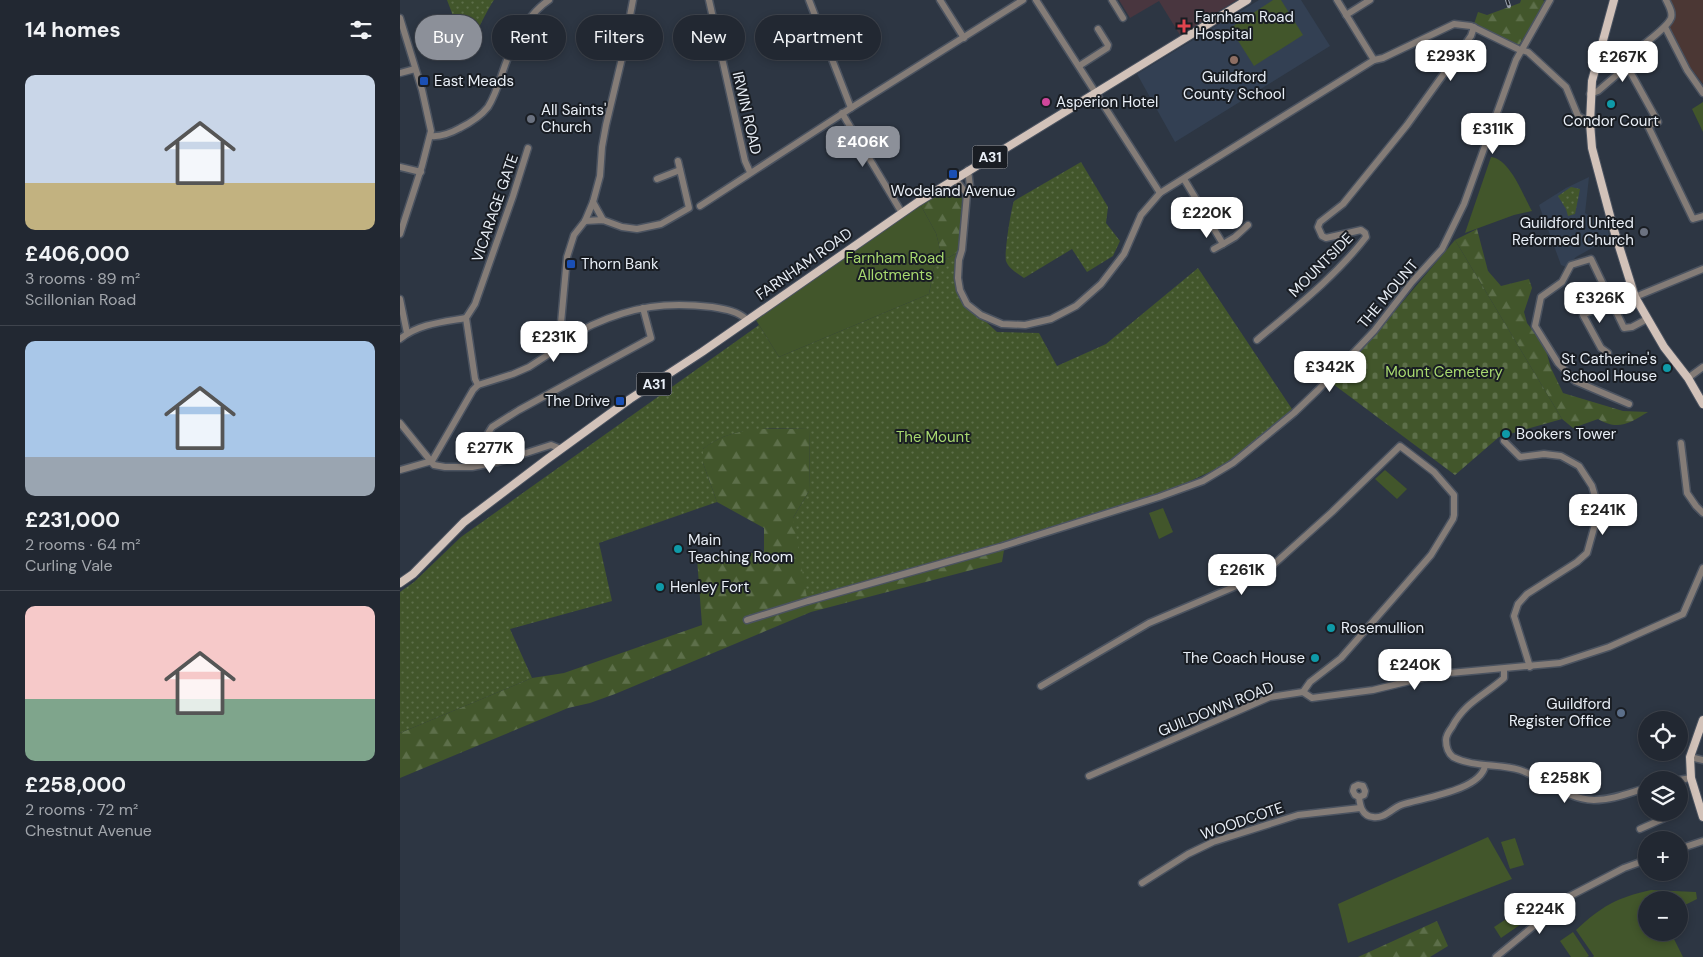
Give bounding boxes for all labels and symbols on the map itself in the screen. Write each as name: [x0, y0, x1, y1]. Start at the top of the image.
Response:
place label: Farnham Road Hospital: [1195, 7, 1294, 44]
marker: Farnham Road Hospital: [1177, 19, 1191, 33]
pin: £293K: [1416, 39, 1486, 82]
pin: £267K: [1588, 41, 1658, 83]
marker: Guildford County School: [1228, 54, 1240, 66]
place label: Guildford County School: [1183, 67, 1285, 104]
street label: IRWIN ROAD: [728, 70, 766, 156]
place label: East Meads: [434, 71, 514, 91]
marker: East Meads: [418, 75, 430, 87]
place label: Asperion Hotel: [1056, 92, 1158, 112]
marker: Asperion Hotel: [1040, 96, 1052, 108]
marker: Condor Court: [1605, 98, 1617, 110]
place label: All Saints' Church: [541, 100, 607, 137]
place label: Condor Court: [1563, 111, 1659, 131]
pin: £311K: [1458, 112, 1528, 155]
marker: All Saints' Church: [525, 113, 537, 125]
pin: £406K: [828, 126, 898, 168]
road number: A31: [972, 146, 1008, 168]
street label: VICARAGE GATE: [467, 151, 523, 265]
marker: Wodeland Avenue: [947, 168, 959, 180]
place label: Wodeland Avenue: [890, 181, 1016, 201]
pin: £220K: [1172, 196, 1242, 239]
place label: Guildford United Reformed Church: [1512, 213, 1634, 250]
street label: FARNHAM ROAD: [752, 223, 856, 305]
marker: Guildford United Reformed Church: [1638, 226, 1650, 238]
street label: MOUNTSIDE: [1284, 228, 1358, 302]
park label: Farnham Road Allotments: [846, 248, 944, 285]
place label: Thorn Bank: [581, 254, 659, 274]
street label: THE MOUNT: [1353, 255, 1423, 333]
marker: Thorn Bank: [565, 258, 577, 270]
pin: £326K: [1565, 282, 1635, 324]
pin: £231K: [519, 320, 589, 363]
place label: St Catherine's School House: [1561, 349, 1657, 386]
pin: £342K: [1295, 350, 1365, 393]
park label: Mount Cemetery: [1385, 362, 1503, 382]
marker: St Catherine's School House: [1661, 362, 1673, 374]
road number: A31: [636, 372, 672, 396]
place label: The Drive: [545, 391, 610, 411]
marker: The Drive: [614, 395, 626, 407]
place label: Bookers Tower: [1516, 424, 1617, 444]
park label: The Mount: [896, 427, 970, 447]
marker: Bookers Tower: [1500, 428, 1512, 440]
pin: £277K: [455, 432, 525, 474]
pin: £241K: [1568, 494, 1638, 536]
place label: Main Teaching Room: [688, 530, 793, 567]
marker: Main Teaching Room: [672, 543, 684, 555]
pin: £261K: [1207, 554, 1277, 596]
place label: Henley Fort: [670, 577, 749, 597]
marker: Henley Fort: [654, 581, 666, 593]
place label: Rosemullion: [1341, 618, 1424, 638]
marker: Rosemullion: [1325, 622, 1337, 634]
place label: The Coach House: [1183, 648, 1305, 668]
pin: £240K: [1380, 648, 1450, 691]
marker: The Coach House: [1309, 652, 1321, 664]
street label: GUILDOWN ROAD: [1155, 677, 1277, 741]
place label: Guildford Register Office: [1509, 694, 1611, 731]
marker: Guildford Register Office: [1615, 707, 1627, 719]
pin: £258K: [1530, 762, 1600, 804]
street label: WOODCOTE: [1198, 797, 1286, 845]
pin: £224K: [1505, 892, 1575, 935]

